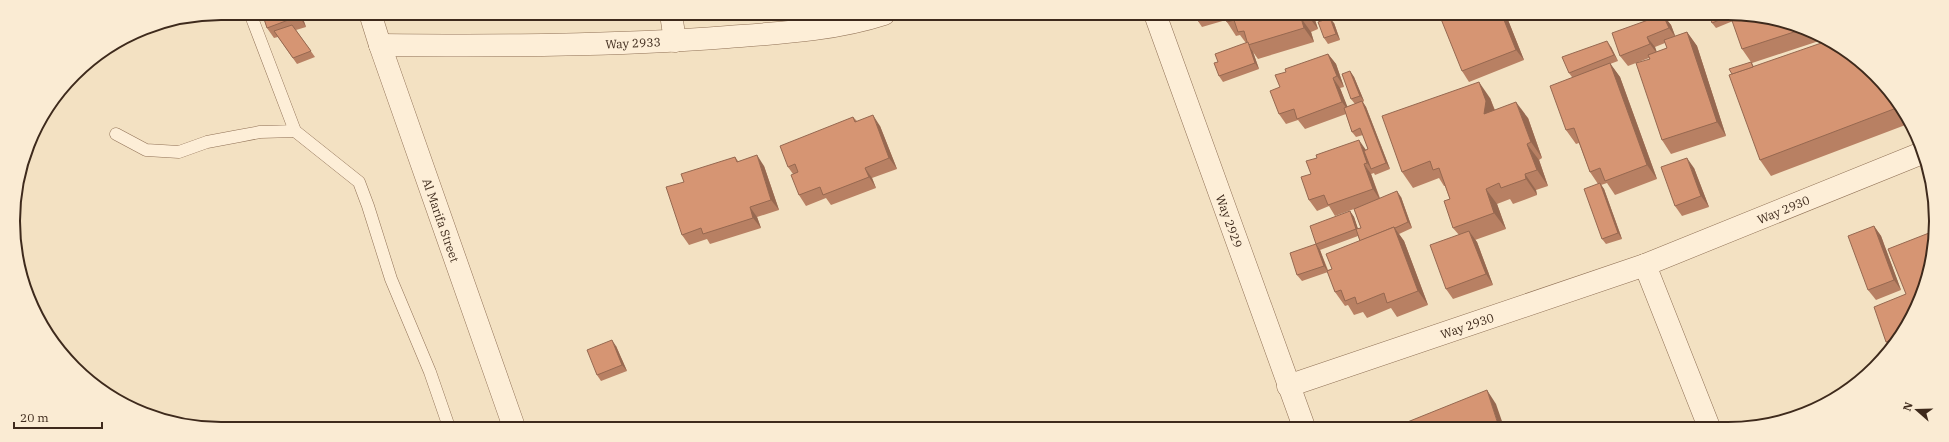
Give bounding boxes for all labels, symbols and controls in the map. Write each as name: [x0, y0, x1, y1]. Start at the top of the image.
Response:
street label: Way 2933: [605, 34, 661, 51]
street label: Al Marifa Street: [420, 176, 463, 264]
street label: Way 2929: [1213, 192, 1246, 250]
street label: Way 2930: [1755, 192, 1812, 226]
street label: Way 2930: [1438, 309, 1496, 341]
north arrow: [1897, 390, 1937, 430]
text: N: [1900, 400, 1916, 413]
scale bar: [14, 404, 102, 430]
text: 20 m: [20, 410, 49, 425]

